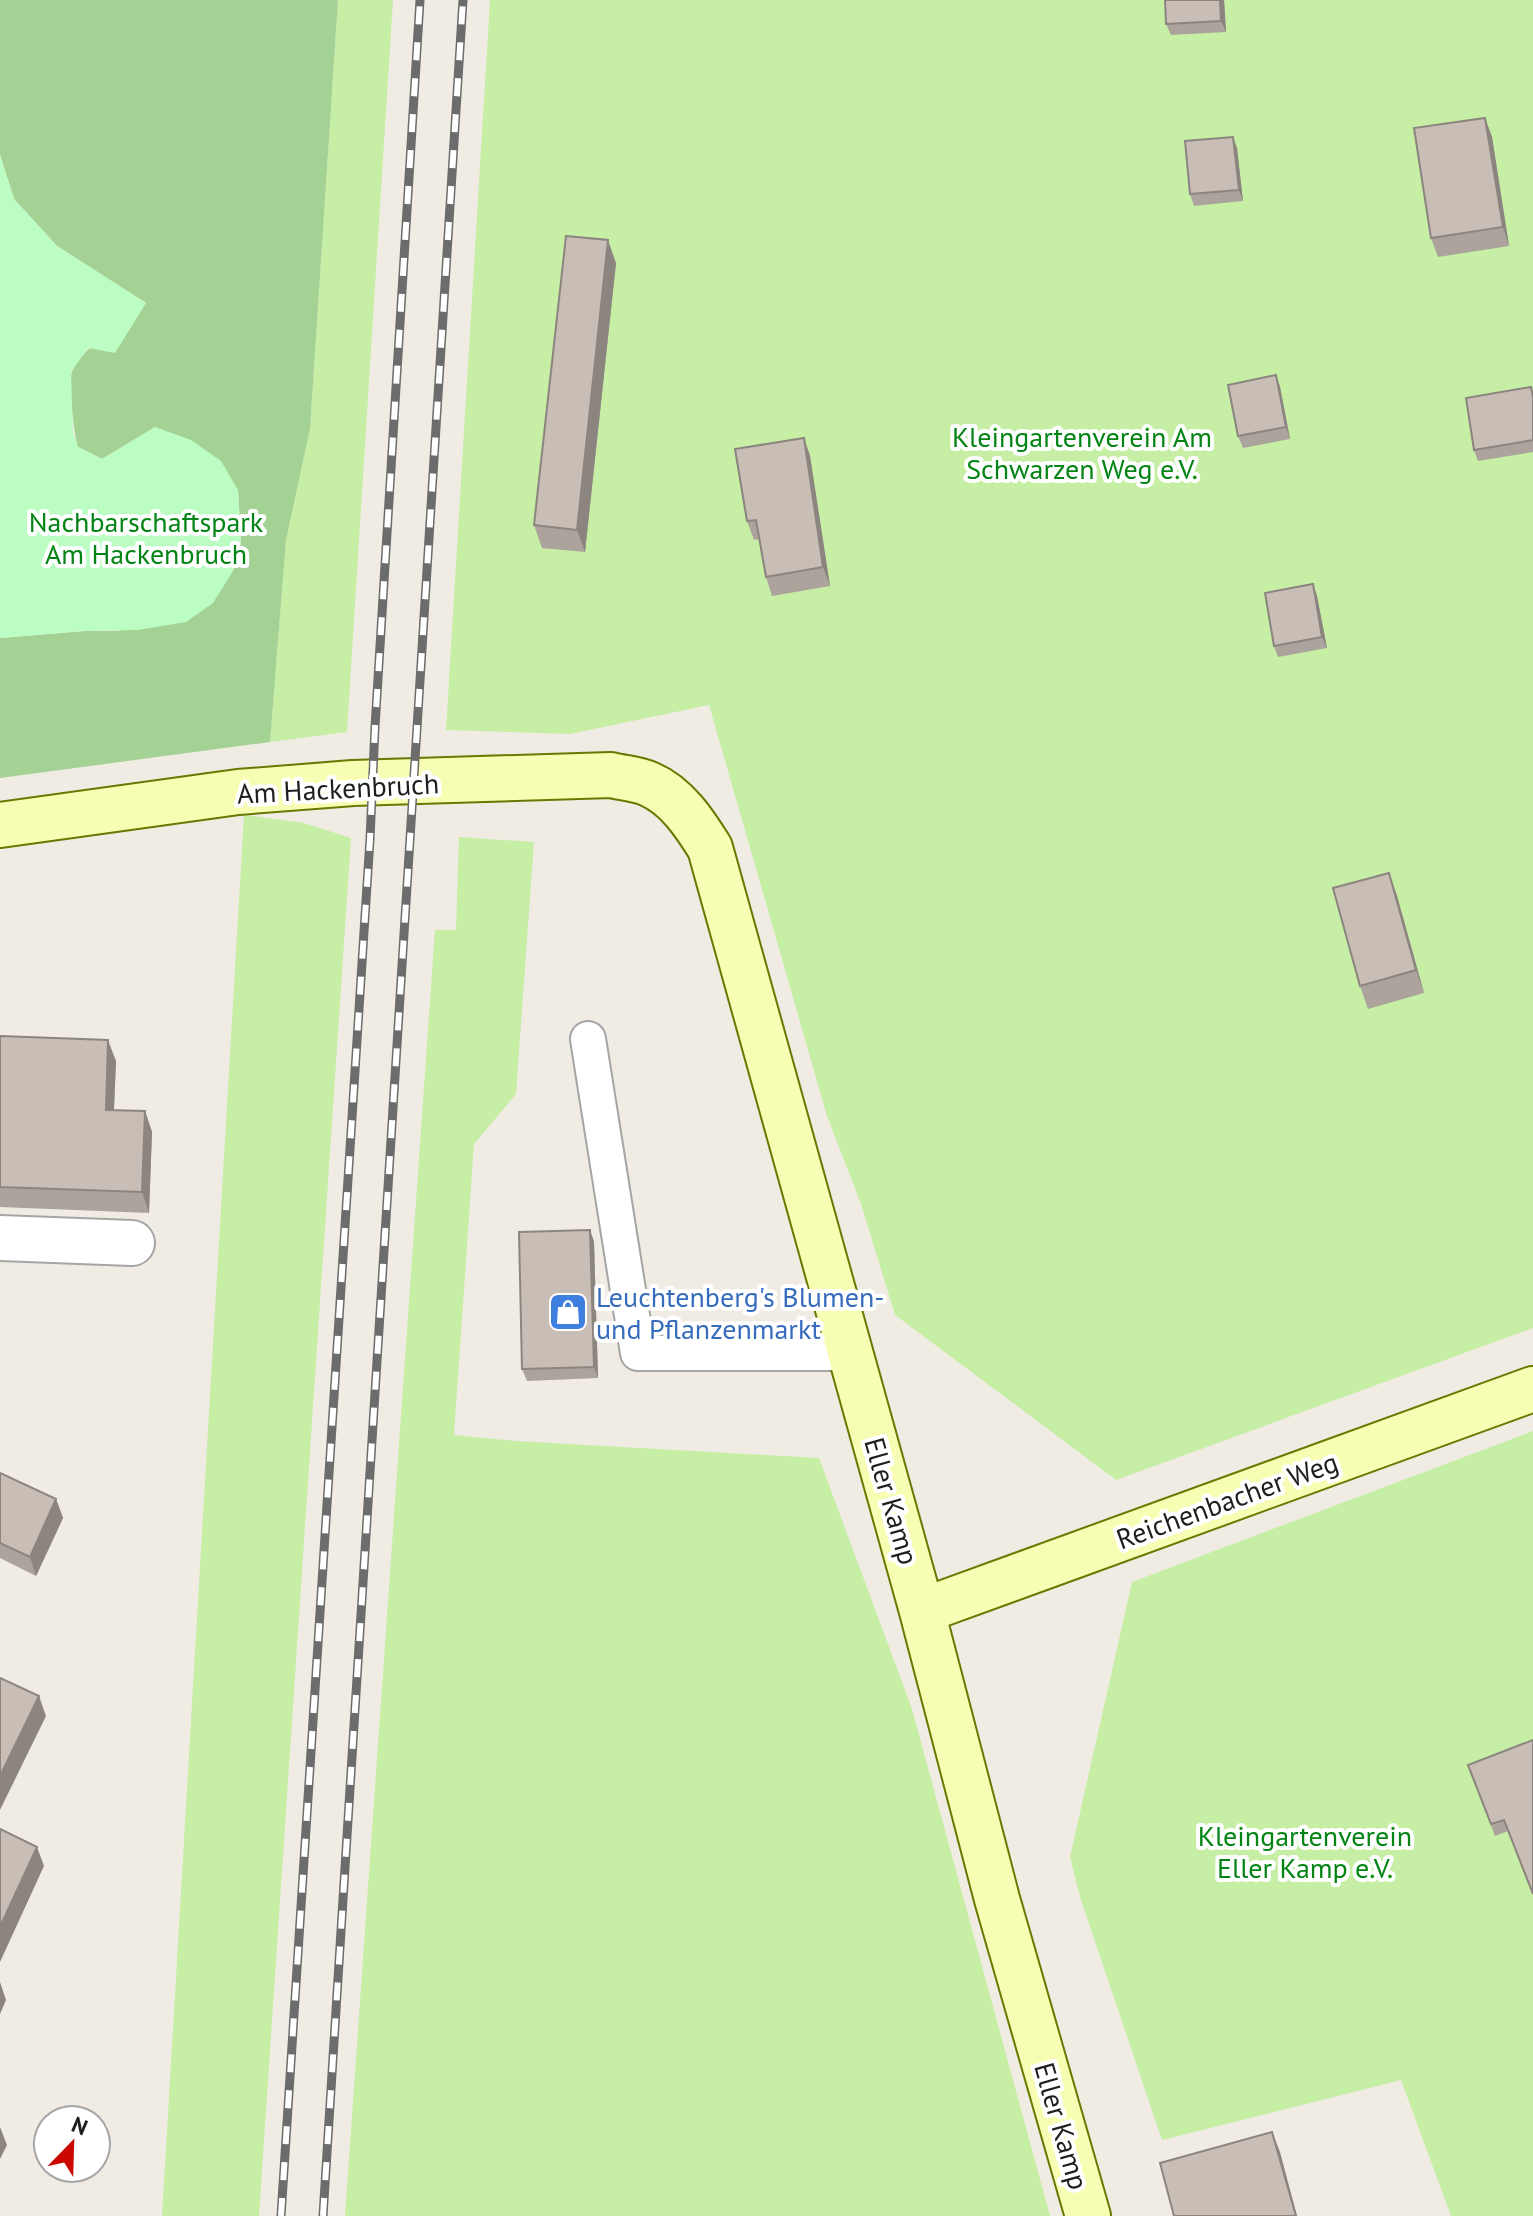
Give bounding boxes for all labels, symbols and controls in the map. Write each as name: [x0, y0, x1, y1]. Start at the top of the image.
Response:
park label: Kleingartenverein Am Schwarzen Weg e.V.: [952, 418, 1212, 487]
park label: Nachbarschaftspark Am Hackenbruch: [29, 503, 264, 572]
street label: Am Hackenbruch: [236, 764, 440, 812]
place label: Leuchtenberg's Blumen- und Pflanzenmarkt: [596, 1278, 884, 1347]
shop icon: Leuchtenberg's Blumen- und Pflanzenmarkt: [547, 1291, 589, 1333]
street label: Eller Kamp: [856, 1433, 928, 1569]
street label: Reichenbacher Weg: [1111, 1443, 1343, 1557]
park label: Kleingartenverein Eller Kamp e.V.: [1198, 1817, 1412, 1886]
street label: Eller Kamp: [1026, 2058, 1098, 2194]
north arrow: [32, 2104, 112, 2184]
text: N: [68, 2110, 92, 2141]

